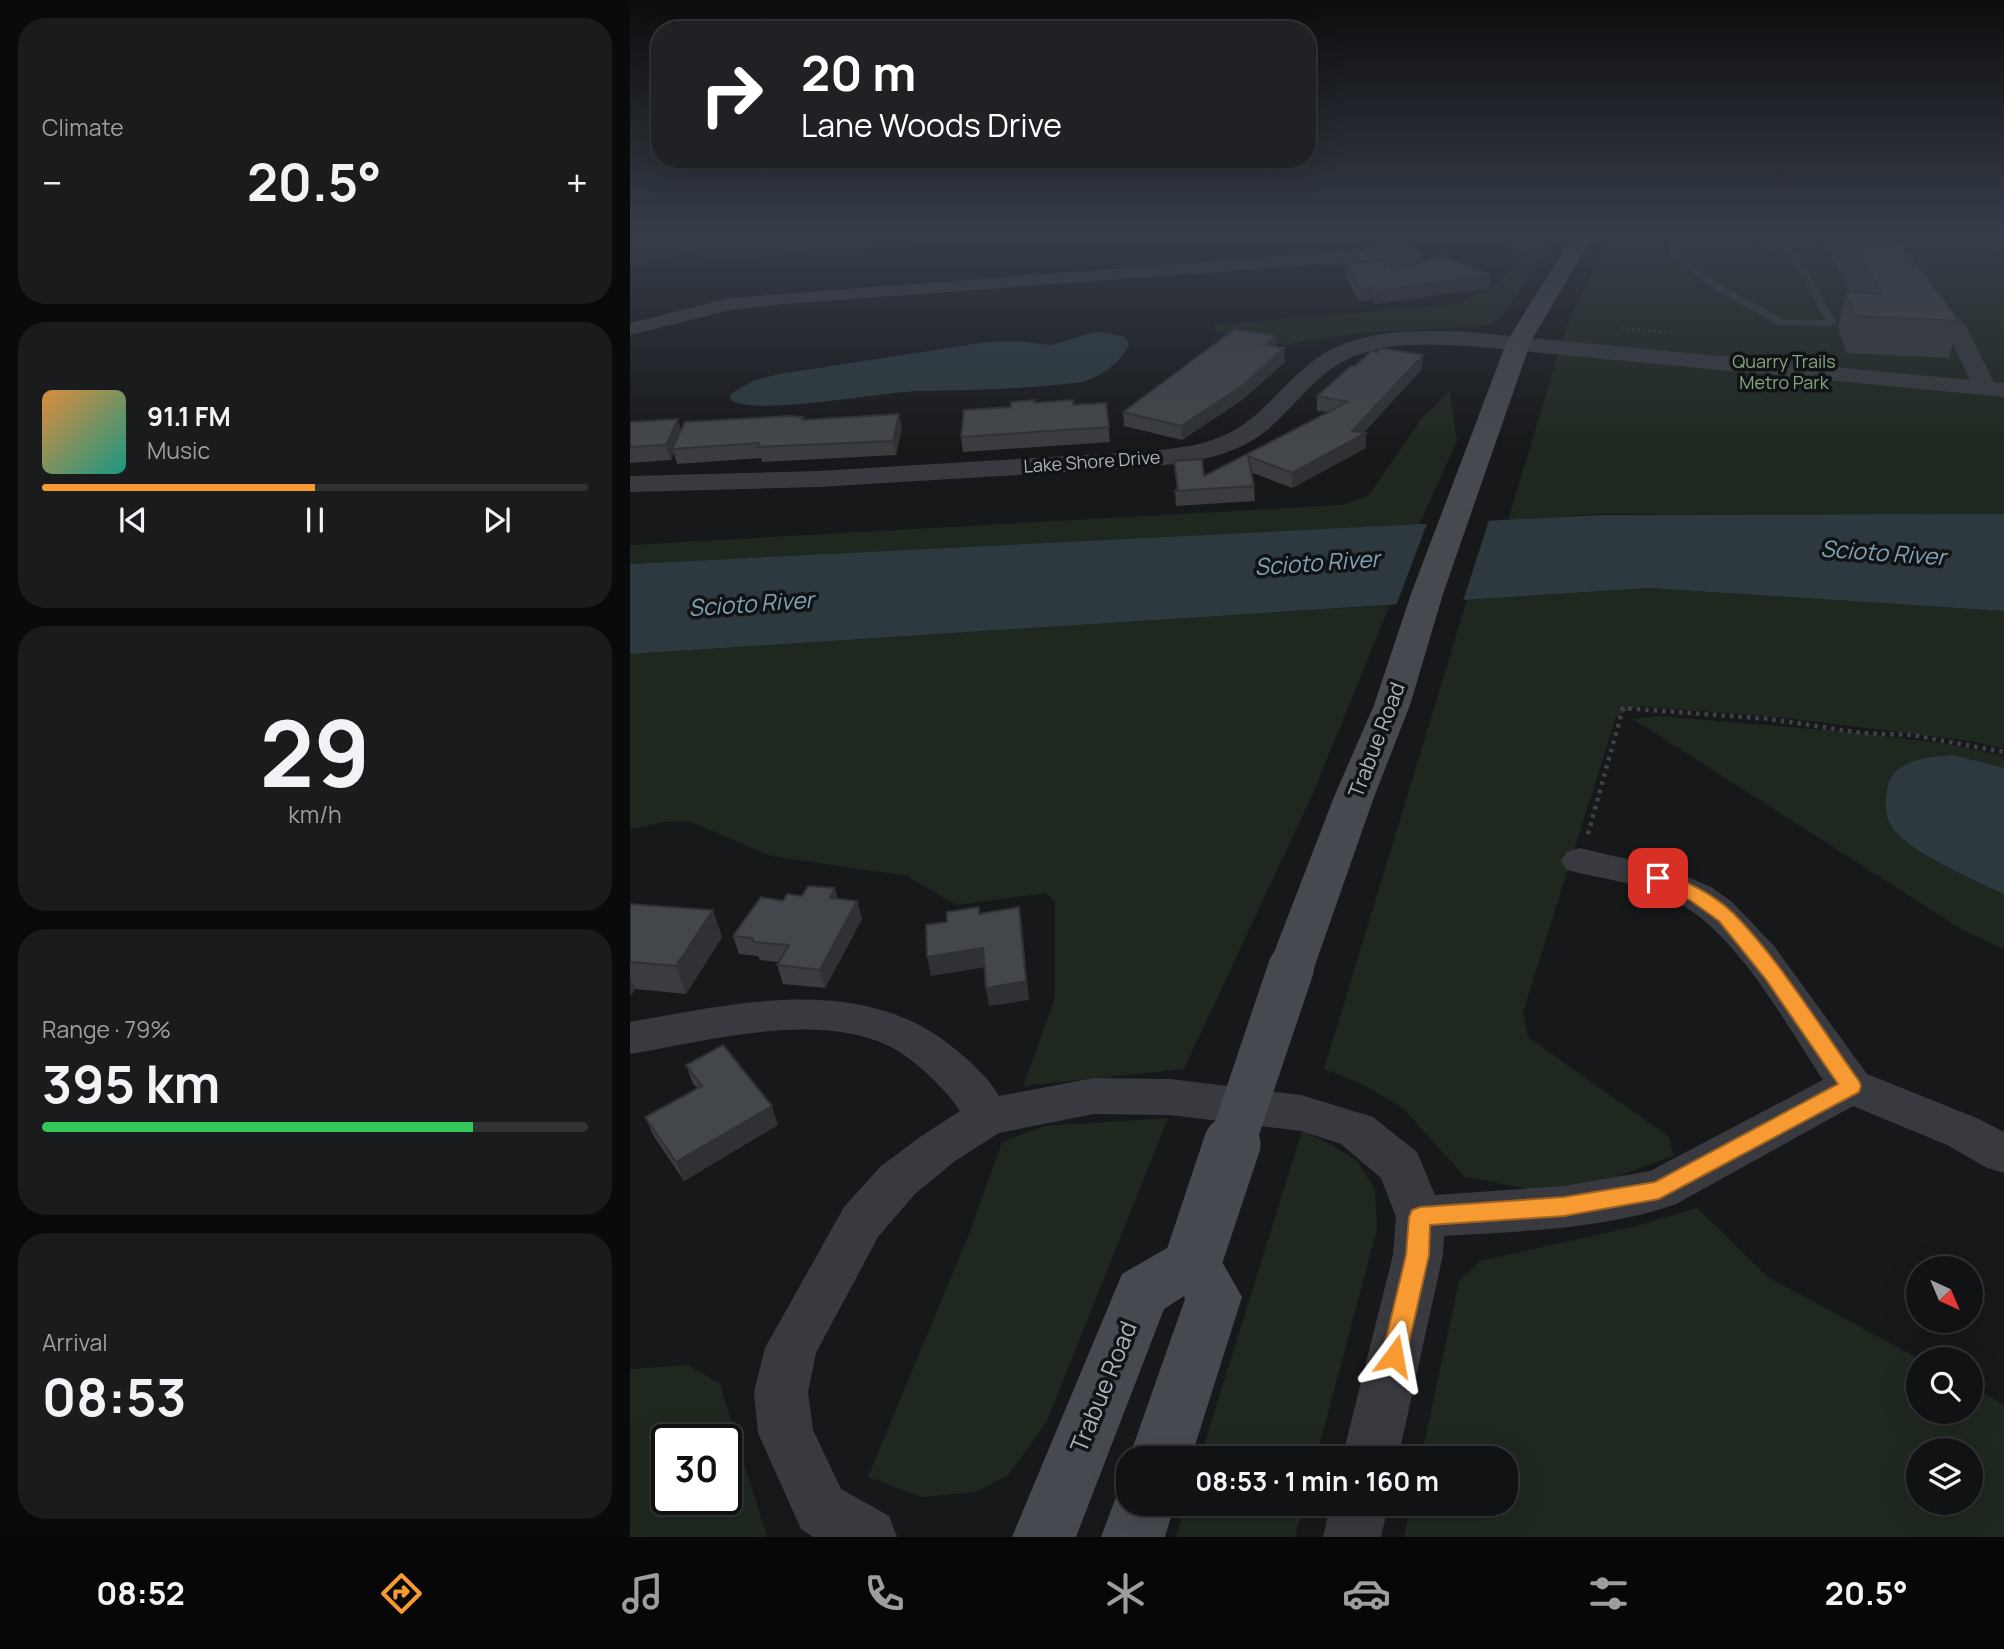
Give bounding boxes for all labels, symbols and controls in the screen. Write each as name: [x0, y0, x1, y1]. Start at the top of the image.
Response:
text: 20 m: [801, 39, 916, 106]
icon: right: [686, 49, 777, 140]
text: Lane Woods Drive: [801, 103, 1062, 147]
text: Climate: [42, 111, 124, 143]
text: 20.5°: [247, 146, 382, 217]
text: −: [42, 156, 63, 208]
text: +: [566, 156, 588, 208]
park label: Quarry Trails Metro Park: [1732, 349, 1836, 394]
text: 91.1 FM: [147, 398, 231, 434]
text: Music: [147, 434, 210, 466]
street label: Lake Shore Drive: [1023, 444, 1161, 478]
icon: previous: [114, 501, 152, 539]
icon: pause: [296, 501, 334, 539]
icon: next: [478, 501, 516, 539]
water label: Scioto River: [1819, 532, 1949, 573]
water label: Scioto River: [1253, 541, 1383, 582]
water label: Scioto River: [687, 582, 817, 623]
street label: Trabue Road: [1341, 678, 1411, 801]
text: 29: [260, 690, 370, 814]
text: km/h: [288, 798, 342, 830]
pin: [1628, 848, 1688, 908]
icon: arrive: [1639, 859, 1677, 897]
text: Range · 79%: [42, 1013, 171, 1045]
text: 395 km: [42, 1048, 220, 1119]
north arrow: [1906, 1256, 1983, 1334]
map controls: [1906, 1256, 1983, 1515]
street label: Trabue Road: [1061, 1316, 1144, 1457]
position arrow: [1357, 1319, 1431, 1393]
text: Arrival: [42, 1326, 108, 1358]
button: search: [1906, 1347, 1983, 1424]
text: 08:53: [42, 1361, 187, 1432]
speed limit sign: 30: [651, 1424, 742, 1515]
button: layers: [1906, 1438, 1983, 1515]
text: 08:53 · 1 min · 160 m: [1195, 1463, 1439, 1499]
icon: directions: [377, 1569, 426, 1618]
icon: music: [618, 1569, 667, 1618]
icon: phone: [860, 1569, 909, 1618]
icon: climate: [1101, 1569, 1150, 1618]
icon: car: [1342, 1569, 1391, 1618]
icon: filters: [1584, 1569, 1633, 1618]
text: 08:52: [96, 1571, 185, 1615]
text: 20.5°: [1825, 1571, 1908, 1615]

